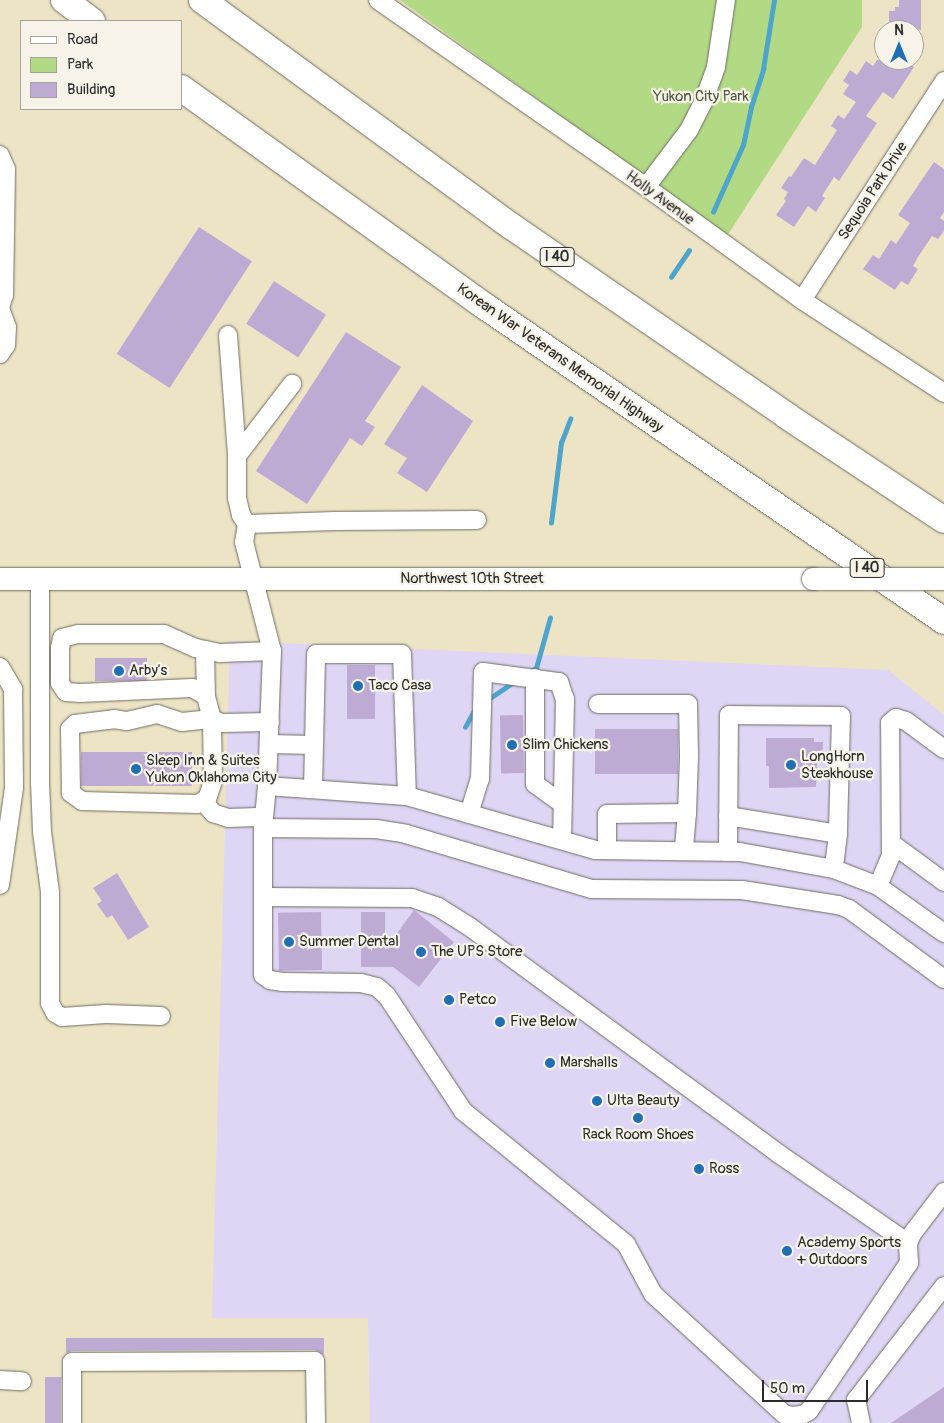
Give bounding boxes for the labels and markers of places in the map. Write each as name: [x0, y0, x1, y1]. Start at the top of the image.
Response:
place label: Arby's: [129, 662, 167, 680]
marker: Arby's: [113, 665, 125, 677]
place label: Taco Casa: [368, 677, 431, 695]
marker: Taco Casa: [352, 680, 364, 692]
place label: Slim Chickens: [522, 736, 608, 754]
marker: Slim Chickens: [506, 739, 518, 751]
place label: LongHorn Steakhouse: [801, 747, 873, 782]
place label: Sleep Inn & Suites Yukon Oklahoma City: [146, 751, 277, 786]
marker: LongHorn Steakhouse: [785, 759, 797, 771]
marker: Sleep Inn & Suites Yukon Oklahoma City: [130, 763, 142, 775]
place label: Summer Dental: [299, 933, 399, 951]
marker: Summer Dental: [283, 936, 295, 948]
place label: The UPS Store: [431, 943, 523, 961]
marker: The UPS Store: [415, 946, 427, 958]
place label: Petco: [459, 991, 496, 1009]
marker: Petco: [443, 994, 455, 1006]
place label: Five Below: [510, 1013, 577, 1031]
marker: Five Below: [494, 1016, 506, 1028]
place label: Marshalls: [560, 1054, 618, 1072]
marker: Marshalls: [544, 1057, 556, 1069]
place label: Ulta Beauty: [607, 1092, 679, 1110]
marker: Ulta Beauty: [591, 1095, 603, 1107]
marker: Rack Room Shoes: [632, 1112, 644, 1124]
place label: Rack Room Shoes: [582, 1126, 694, 1144]
place label: Ross: [709, 1160, 739, 1178]
marker: Ross: [693, 1163, 705, 1175]
place label: Academy Sports + Outdoors: [797, 1233, 901, 1268]
marker: Academy Sports + Outdoors: [781, 1245, 793, 1257]

